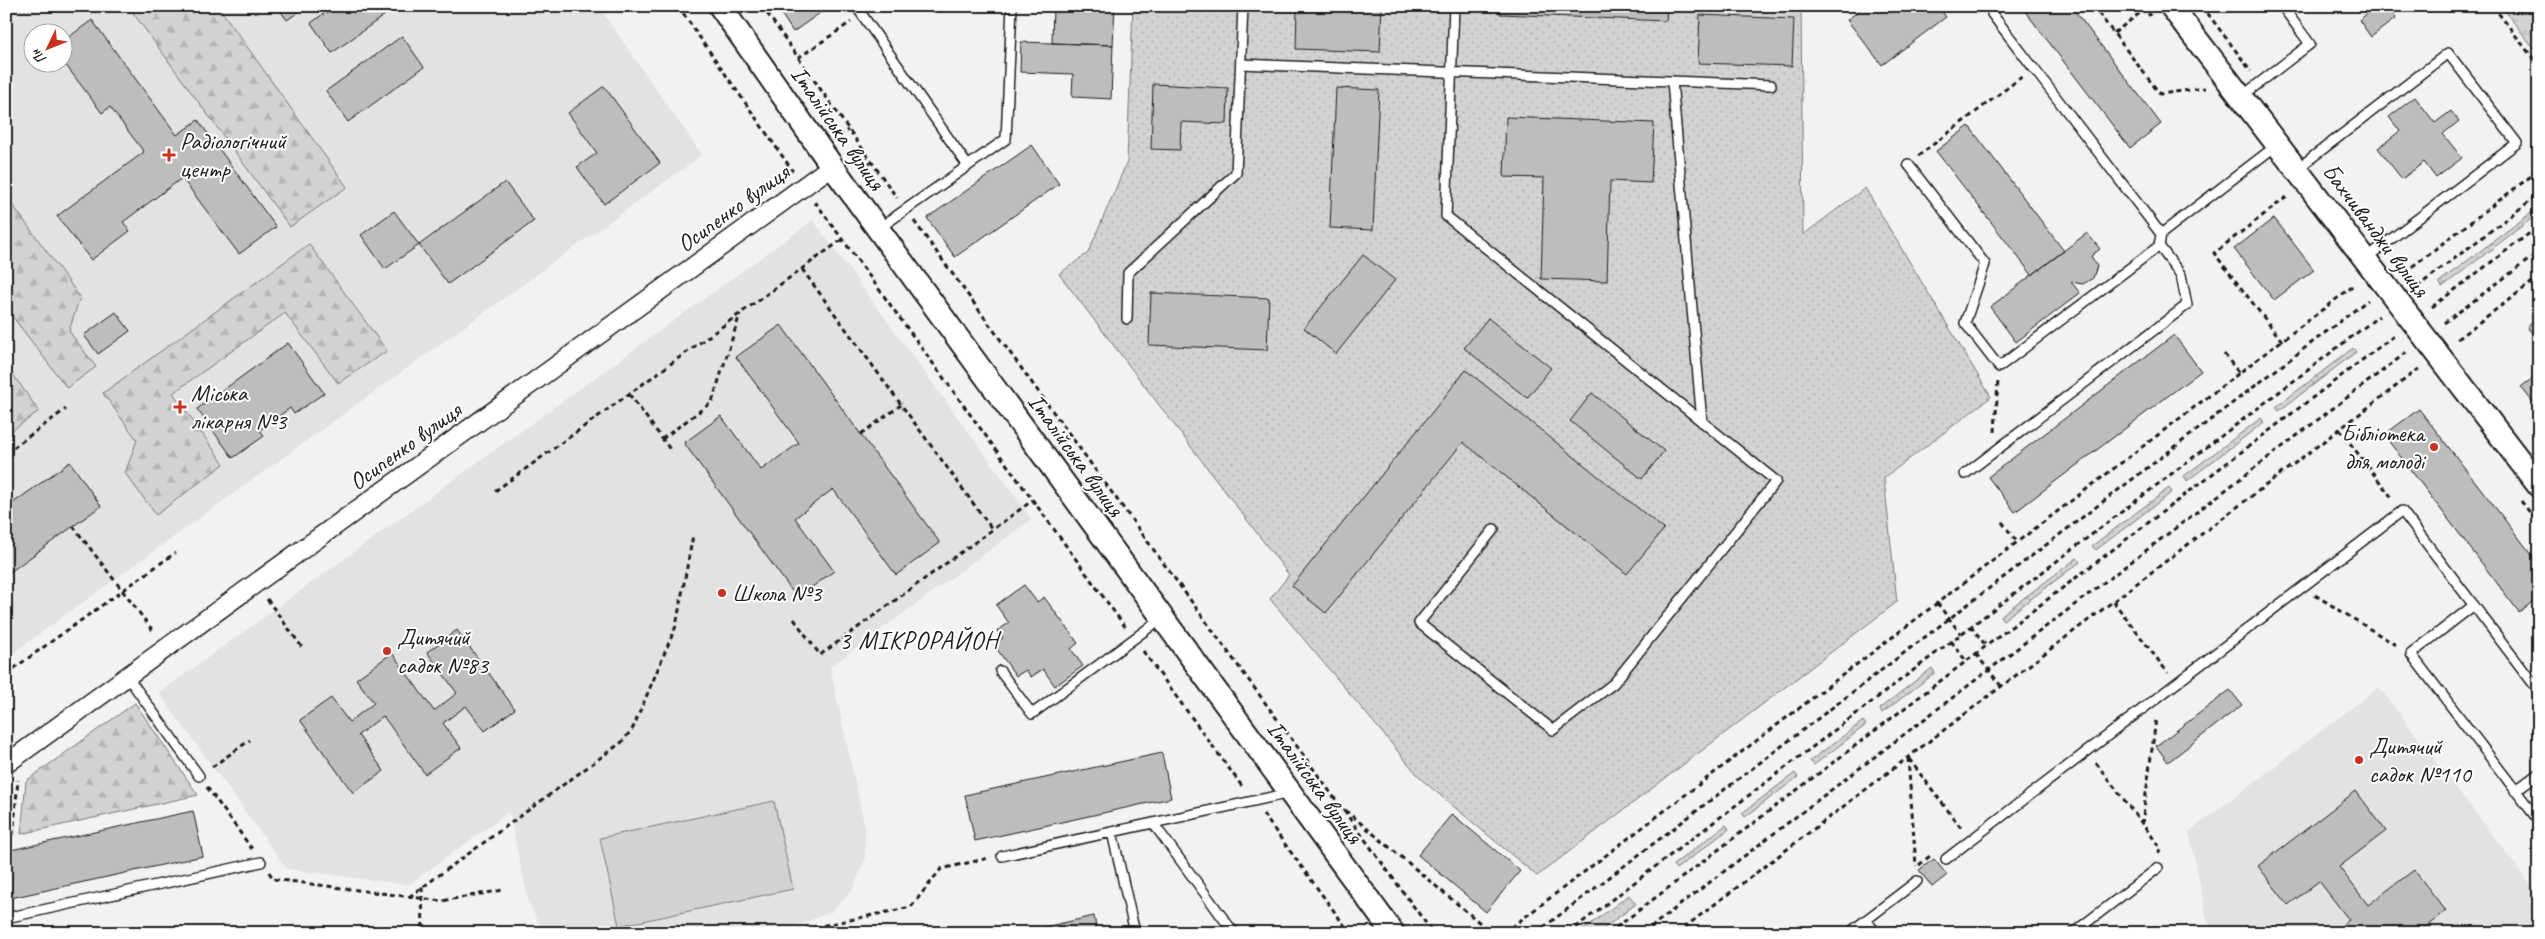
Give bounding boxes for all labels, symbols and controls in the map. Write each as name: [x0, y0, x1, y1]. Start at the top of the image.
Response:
north arrow: [22, 22, 72, 72]
text: Пн: [27, 45, 50, 68]
street label: Італійська вулиця: [784, 60, 893, 197]
place label: Радіологічний центр: [180, 126, 288, 184]
marker: Радіологічний центр: [162, 148, 176, 162]
street label: Осипенко вулиця: [671, 156, 796, 259]
street label: Бахчиванджи вулиця: [2316, 157, 2437, 304]
place label: Міська лікарня №3: [191, 378, 288, 436]
street label: Італійська вулиця: [1021, 388, 1131, 523]
street label: Осипенко вулиця: [343, 394, 468, 497]
marker: Міська лікарня №3: [173, 400, 187, 414]
place label: Бібліотека для молоді: [2341, 418, 2427, 476]
marker: Бібліотека для молоді: [2428, 441, 2440, 453]
place label: Школа №3: [732, 578, 824, 608]
marker: Школа №3: [716, 587, 728, 599]
place label: Дитячий садок №83: [397, 622, 490, 680]
district label: 3 МІКРОРАЙОН: [839, 625, 1002, 657]
marker: Дитячий садок №83: [381, 645, 393, 657]
street label: Італійська вулиця: [1260, 715, 1370, 850]
place label: Дитячий садок №110: [2369, 731, 2473, 789]
marker: Дитячий садок №110: [2353, 754, 2365, 766]

